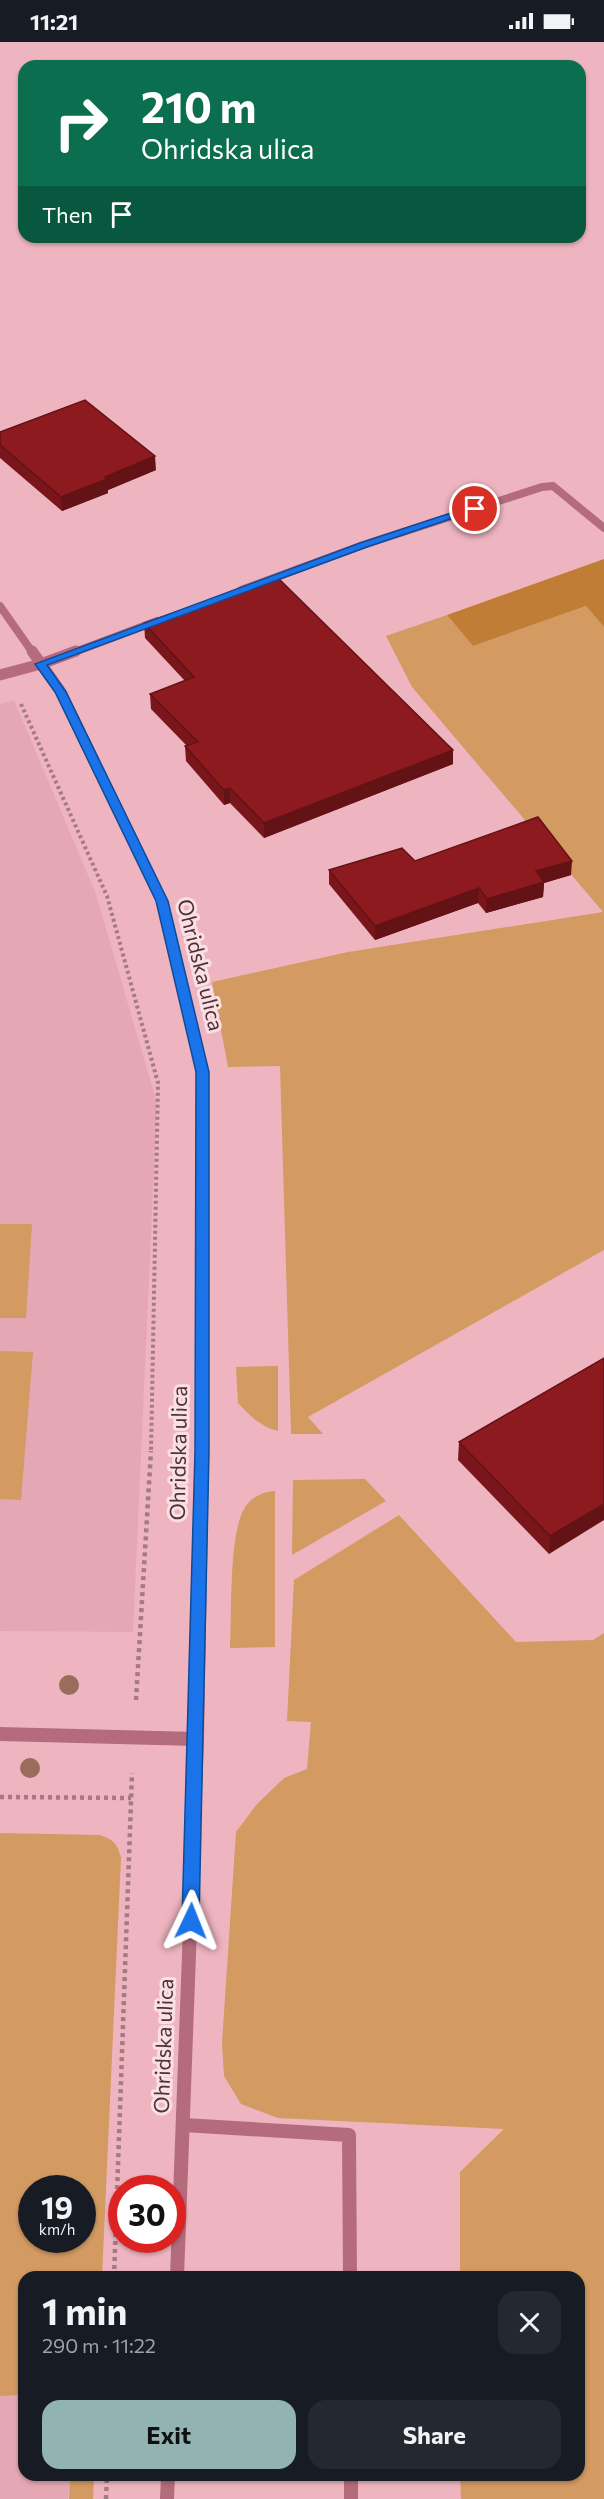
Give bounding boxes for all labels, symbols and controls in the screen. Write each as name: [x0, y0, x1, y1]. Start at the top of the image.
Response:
text: 11:21: [30, 8, 78, 35]
text: 210 m: [141, 80, 256, 132]
icon: right: [42, 84, 120, 162]
text: Ohridska ulica: [141, 132, 314, 165]
icon: arrive: [105, 198, 138, 231]
text: Then: [42, 201, 93, 228]
pin: [449, 483, 500, 534]
icon: arrive: [458, 492, 491, 525]
street label: Ohridska ulica: [173, 896, 230, 1033]
street label: Ohridska ulica: [164, 1385, 191, 1521]
position arrow: [159, 1889, 223, 1953]
street label: Ohridska ulica: [148, 1978, 177, 2114]
speed limit sign: 30: [108, 2175, 186, 2253]
text: 19: [41, 2188, 73, 2225]
text: km/h: [39, 2220, 75, 2238]
text: 1 min: [42, 2288, 127, 2332]
button: close: [498, 2291, 561, 2354]
text: 290 m · 11:22: [42, 2333, 156, 2357]
button: Exit: [42, 2400, 296, 2469]
button: Share: [308, 2400, 561, 2469]

